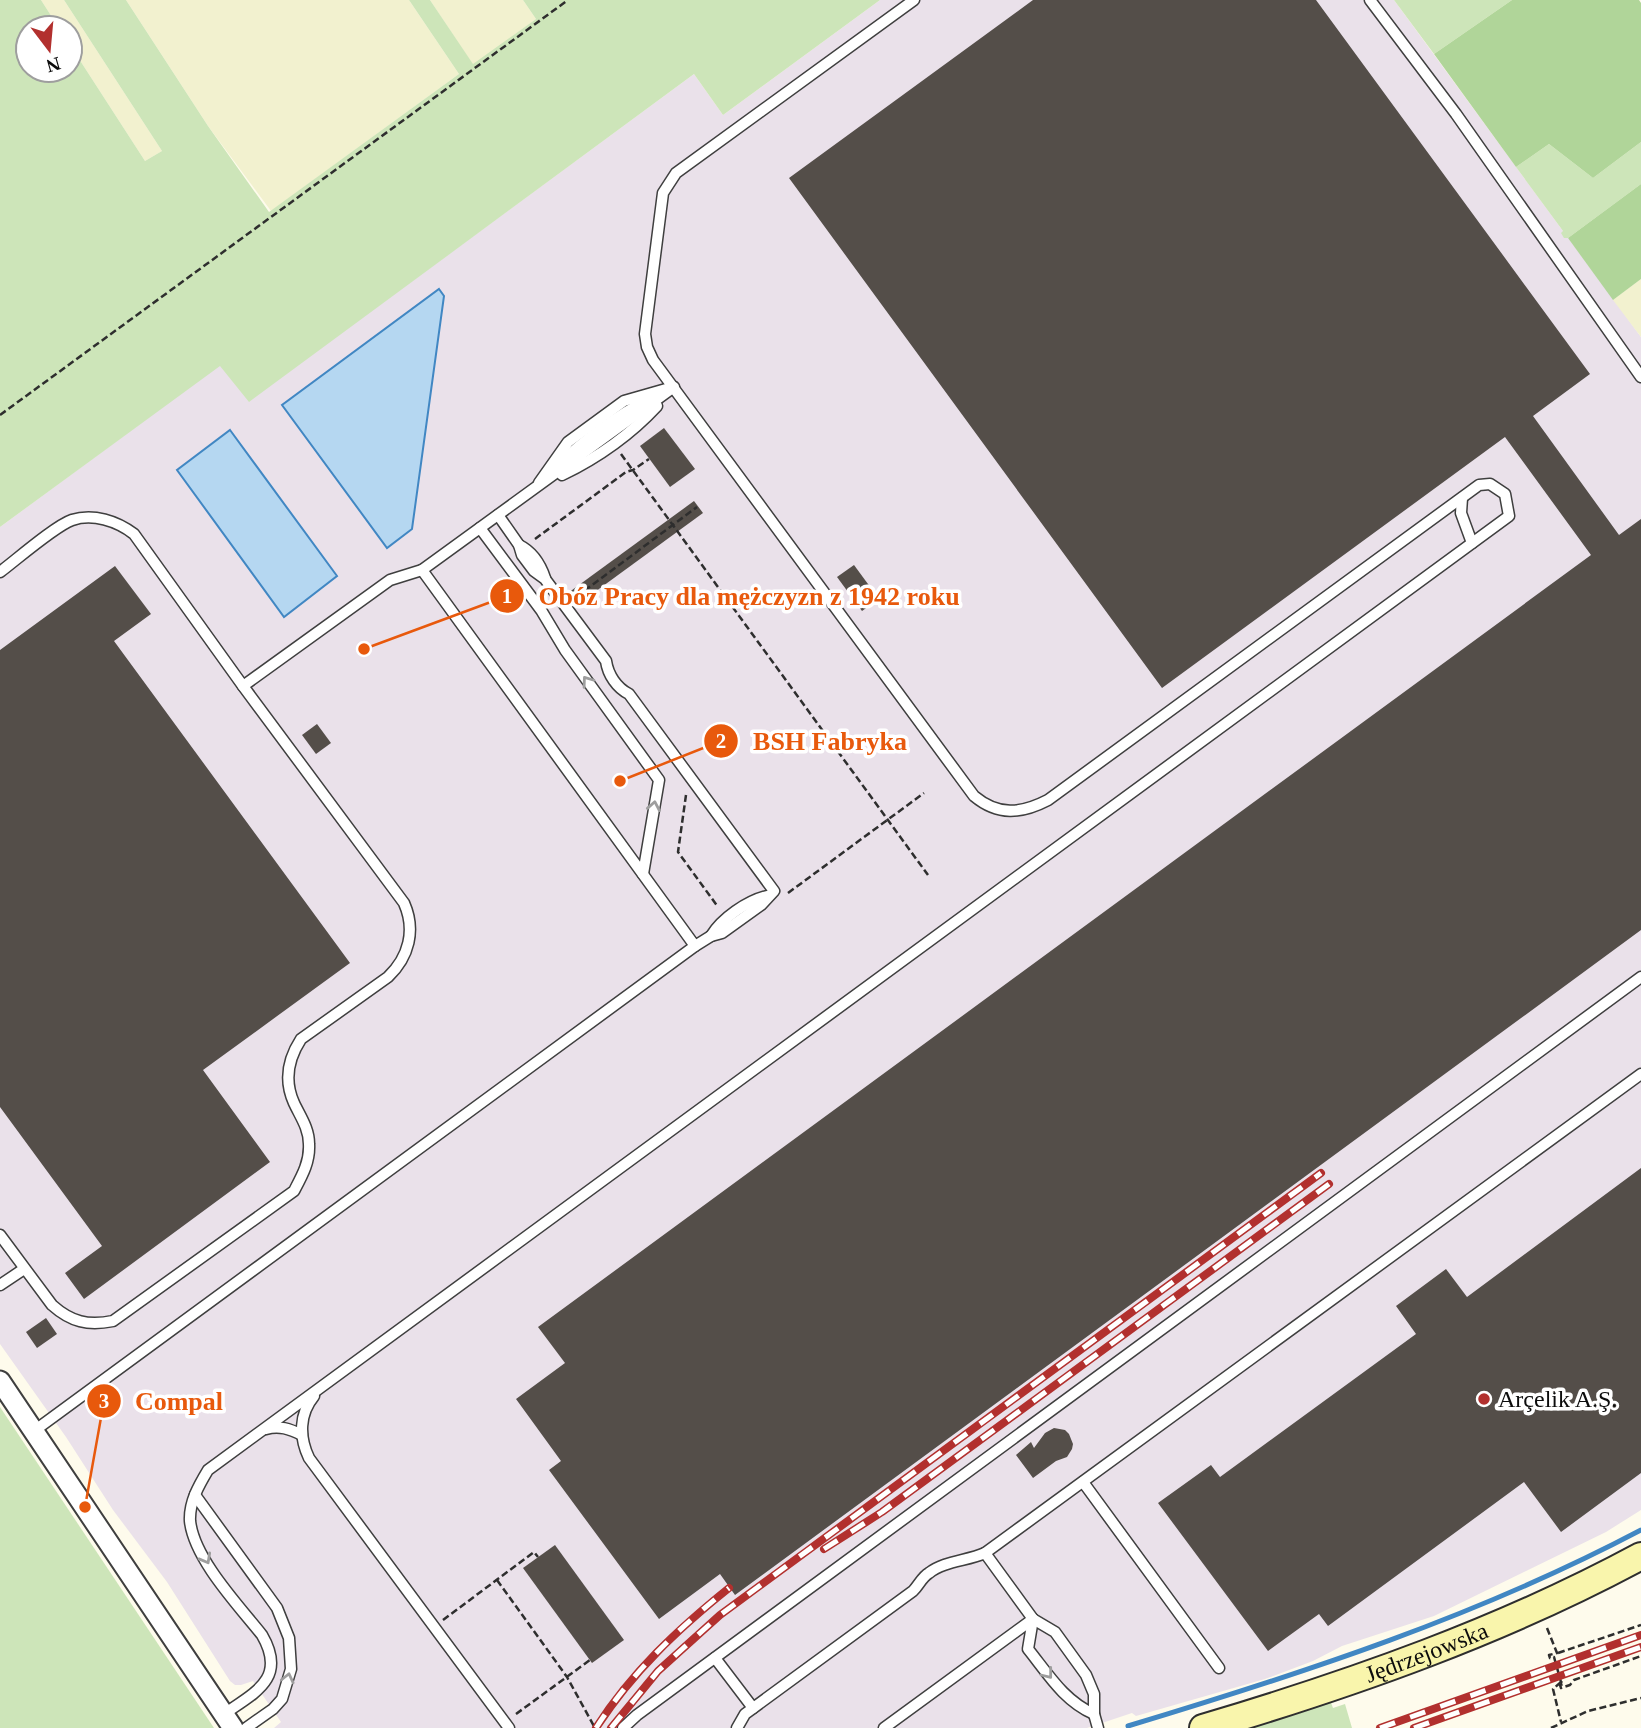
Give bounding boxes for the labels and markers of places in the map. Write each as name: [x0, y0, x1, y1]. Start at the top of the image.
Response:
callout: Obóz Pracy dla mężczyzn z 1942 roku: [489, 572, 973, 619]
callout: BSH Fabryka: [704, 717, 921, 764]
callout: Compal: [86, 1378, 237, 1425]
place label: Arçelik A.Ş.: [1498, 1386, 1617, 1412]
marker: Arçelik A.Ş.: [1476, 1391, 1492, 1407]

